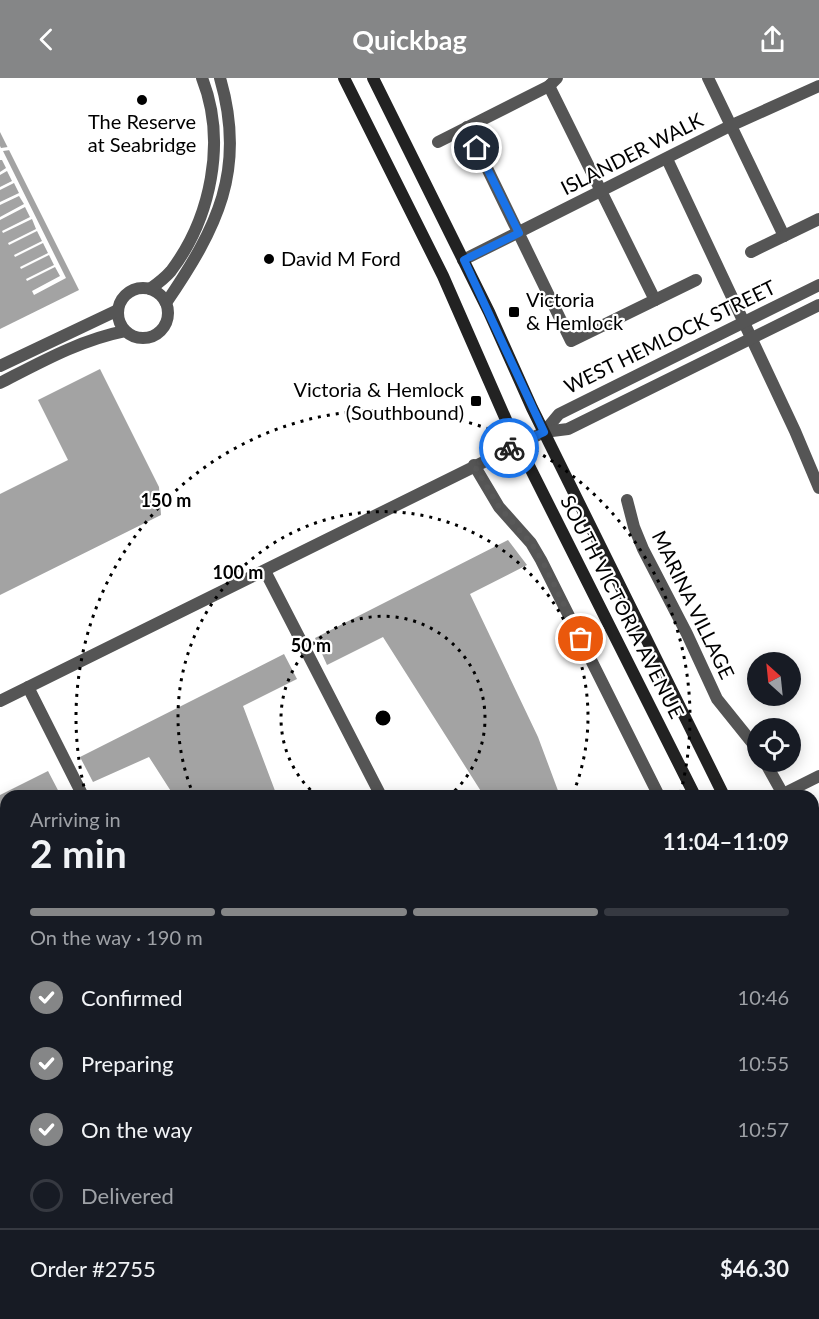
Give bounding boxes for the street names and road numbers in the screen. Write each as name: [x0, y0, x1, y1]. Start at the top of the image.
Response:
street label: ISLANDER WALK: [556, 107, 707, 199]
street label: WEST HEMLOCK STREET: [560, 274, 779, 398]
street label: SOUTH VICTORIA AVENUE: [556, 491, 690, 722]
street label: MARINA VILLAGE: [648, 527, 740, 683]

